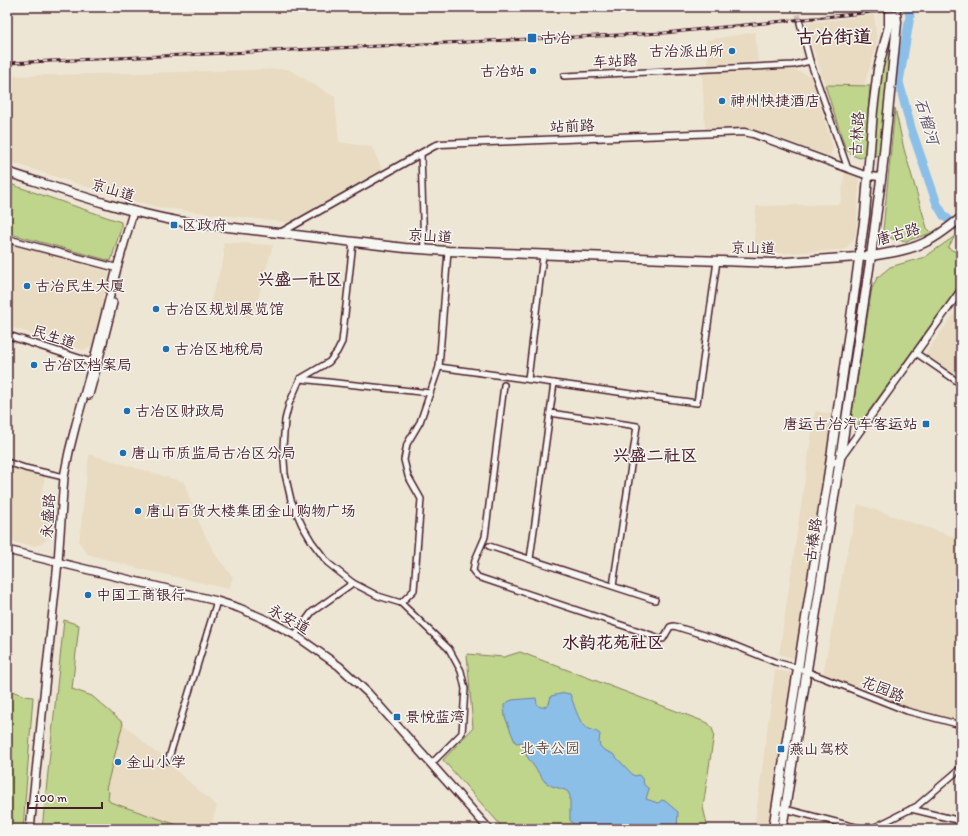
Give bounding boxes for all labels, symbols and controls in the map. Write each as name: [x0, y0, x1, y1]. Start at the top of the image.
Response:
district label: 古冶街道: [796, 25, 872, 48]
place label: 古冶: [541, 29, 571, 47]
marker: 古冶: [526, 32, 538, 44]
place label: 古治派出所: [649, 42, 724, 60]
marker: 古治派出所: [727, 46, 737, 56]
street label: 车站路: [592, 51, 638, 71]
place label: 古冶站: [480, 62, 525, 80]
marker: 古冶站: [528, 66, 538, 76]
place label: 神州快捷酒店: [730, 92, 820, 110]
water label: 石榴河: [911, 95, 944, 150]
marker: 神州快捷酒店: [717, 96, 727, 106]
street label: 古林路: [846, 111, 868, 157]
street label: 站前路: [549, 116, 595, 136]
street label: 京山道: [89, 175, 137, 205]
place label: 区政府: [182, 216, 227, 234]
street label: 唐古路: [874, 219, 922, 249]
marker: 区政府: [169, 220, 179, 230]
street label: 京山道: [407, 225, 453, 247]
street label: 京山道: [730, 239, 776, 257]
district label: 兴盛一社区: [258, 269, 343, 289]
place label: 古冶民生大厦: [35, 277, 125, 295]
marker: 古冶民生大厦: [22, 281, 32, 291]
place label: 古冶区规划展览馆: [164, 300, 284, 318]
marker: 古冶区规划展览馆: [151, 304, 161, 314]
street label: 民生道: [30, 321, 78, 353]
place label: 古冶区地税局: [174, 340, 264, 358]
marker: 古冶区地税局: [161, 344, 171, 354]
place label: 古冶区档案局: [42, 356, 132, 374]
marker: 古冶区档案局: [29, 360, 39, 370]
place label: 古冶区财政局: [135, 402, 225, 420]
marker: 古冶区财政局: [122, 406, 132, 416]
place label: 唐运古冶汽车客运站: [783, 415, 918, 433]
marker: 唐运古冶汽车客运站: [921, 419, 931, 429]
place label: 唐山市质监局古冶区分局: [131, 444, 296, 462]
district label: 兴盛二社区: [613, 445, 698, 465]
marker: 唐山市质监局古冶区分局: [118, 448, 128, 458]
street label: 永盛路: [37, 493, 59, 539]
place label: 唐山百货大楼集团金山购物广场: [146, 502, 356, 520]
marker: 唐山百货大楼集团金山购物广场: [133, 506, 143, 516]
street label: 古榛路: [801, 516, 825, 564]
place label: 中国工商银行: [96, 586, 186, 604]
marker: 中国工商银行: [83, 590, 93, 600]
street label: 永安道: [265, 600, 313, 638]
district label: 水韵花苑社区: [562, 632, 664, 652]
street label: 花园路: [859, 672, 907, 706]
place label: 景悦蓝湾: [405, 708, 465, 726]
marker: 景悦蓝湾: [392, 712, 402, 722]
park label: 北寺公园: [520, 739, 580, 757]
place label: 燕山驾校: [789, 740, 849, 758]
marker: 燕山驾校: [776, 744, 786, 754]
place label: 金山小学: [126, 753, 186, 771]
marker: 金山小学: [113, 757, 123, 767]
scale bar: [28, 784, 102, 810]
text: 100 m: [34, 791, 67, 805]

